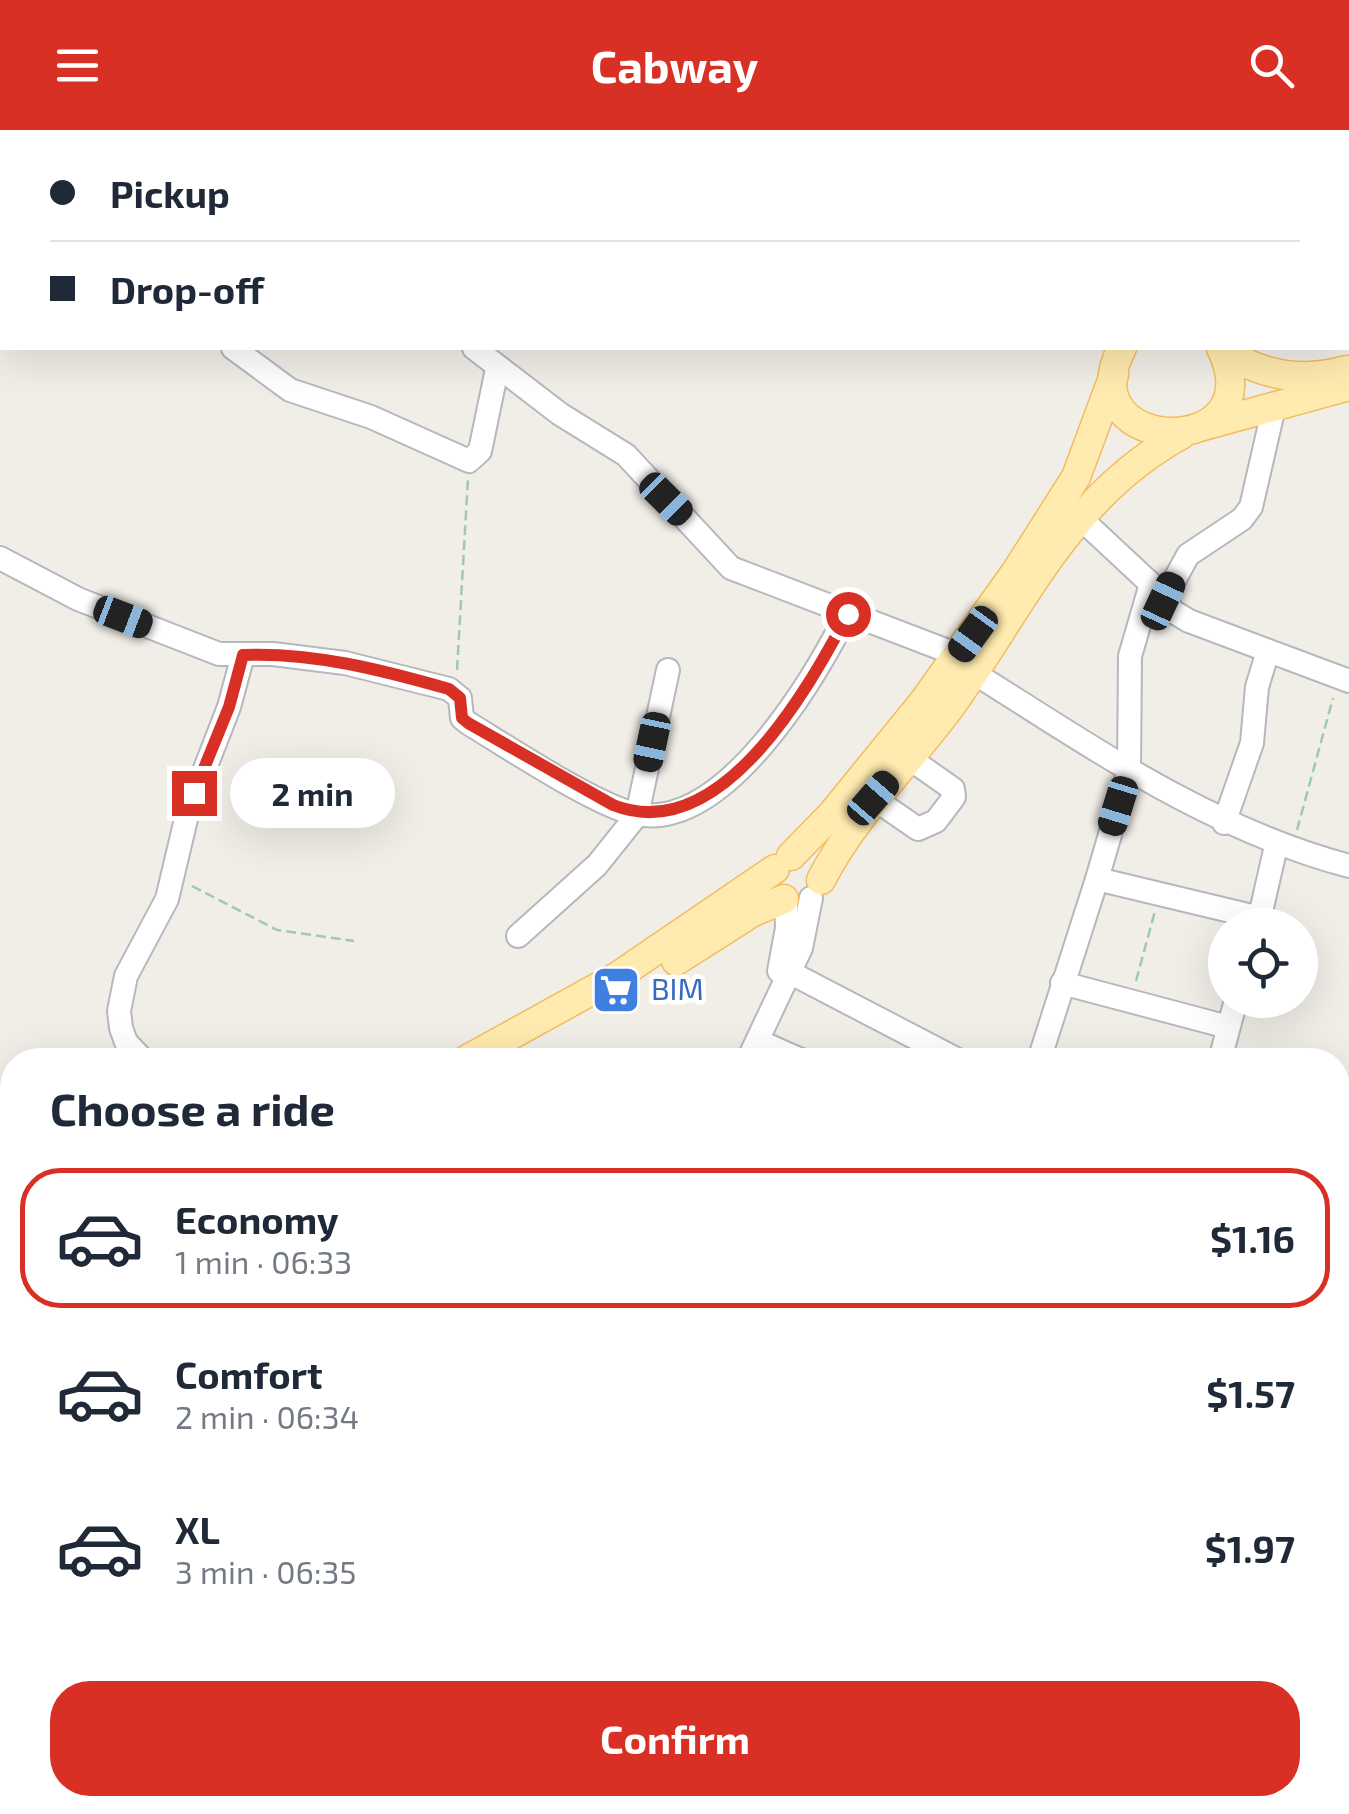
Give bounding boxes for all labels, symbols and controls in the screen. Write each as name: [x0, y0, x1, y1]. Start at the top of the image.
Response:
icon: menu: [50, 38, 105, 93]
text: Cabway: [591, 38, 758, 92]
icon: search: [1244, 38, 1299, 93]
text: Pickup: [110, 170, 230, 216]
text: Drop-off: [110, 266, 264, 312]
car: [634, 467, 698, 531]
car: [1137, 567, 1189, 635]
car: [90, 592, 156, 642]
route start: [826, 592, 871, 637]
car: [943, 601, 1003, 667]
car: [631, 710, 673, 774]
callout: 2 min: [229, 758, 394, 828]
car: [842, 766, 904, 830]
route end: [172, 771, 217, 816]
car: [1095, 773, 1141, 839]
text: 2 min: [272, 774, 353, 812]
map controls: [1208, 908, 1318, 1018]
button: locate: [1208, 908, 1318, 1018]
supermarket icon: BIM: [590, 964, 642, 1016]
place label: BIM: [651, 970, 704, 1006]
text: Choose a ride: [50, 1081, 335, 1135]
icon: car: [55, 1193, 145, 1283]
text: Economy: [175, 1196, 339, 1242]
text: $1.16: [1210, 1215, 1295, 1261]
text: 1 min · 06:33: [175, 1242, 352, 1280]
icon: car: [55, 1348, 145, 1438]
text: Comfort: [175, 1351, 323, 1397]
text: $1.57: [1206, 1370, 1295, 1416]
text: 2 min · 06:34: [175, 1397, 359, 1435]
icon: car: [55, 1503, 145, 1593]
text: XL: [175, 1506, 220, 1552]
text: $1.97: [1205, 1525, 1295, 1571]
text: 3 min · 06:35: [175, 1552, 356, 1590]
button: Confirm: [50, 1681, 1300, 1796]

